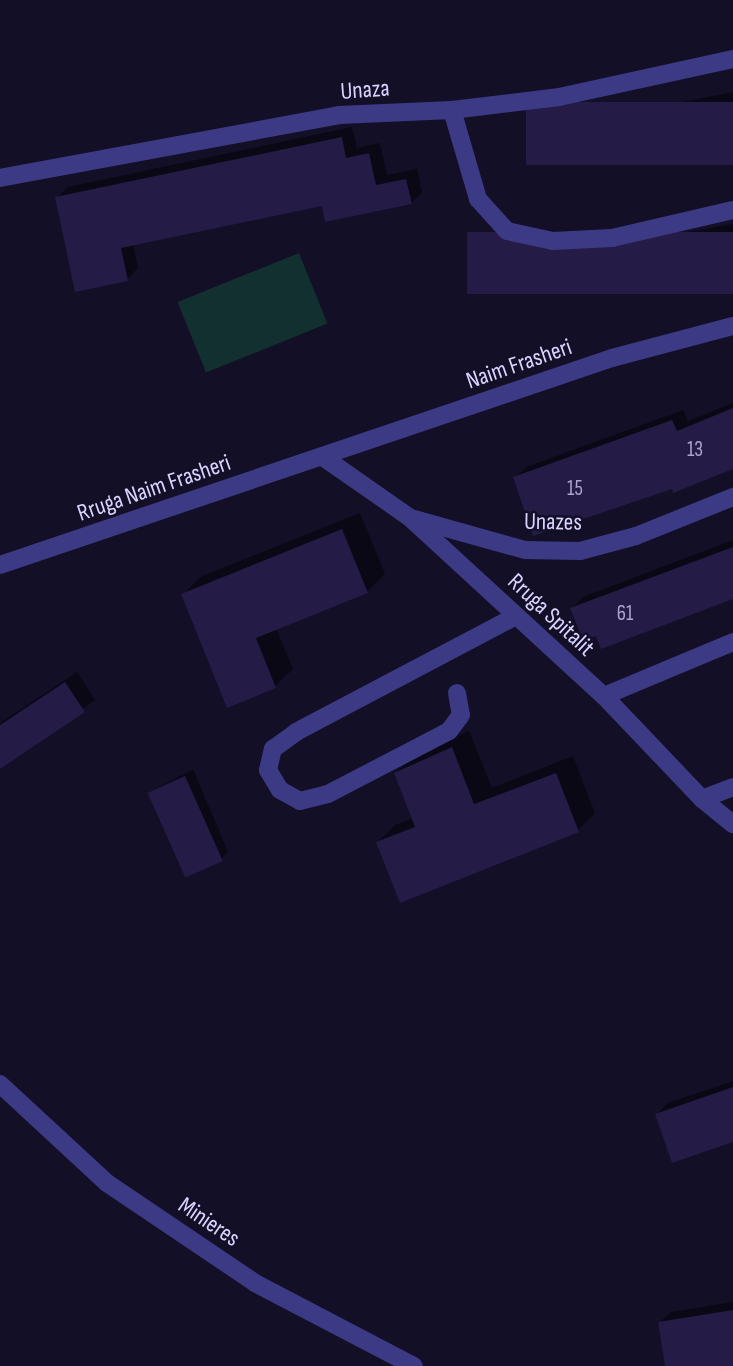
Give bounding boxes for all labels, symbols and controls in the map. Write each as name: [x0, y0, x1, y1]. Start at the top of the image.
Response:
street label: Unaza: [339, 74, 391, 106]
street label: Naim Frasheri: [462, 332, 576, 396]
house number: 13: [687, 437, 703, 463]
street label: Rruga Naim Frasheri: [74, 448, 234, 528]
house number: 15: [567, 476, 583, 502]
street label: Unazes: [524, 507, 582, 537]
street label: Rruga Spitalit: [502, 568, 600, 662]
house number: 61: [617, 601, 633, 627]
street label: Minieres: [173, 1191, 245, 1253]

